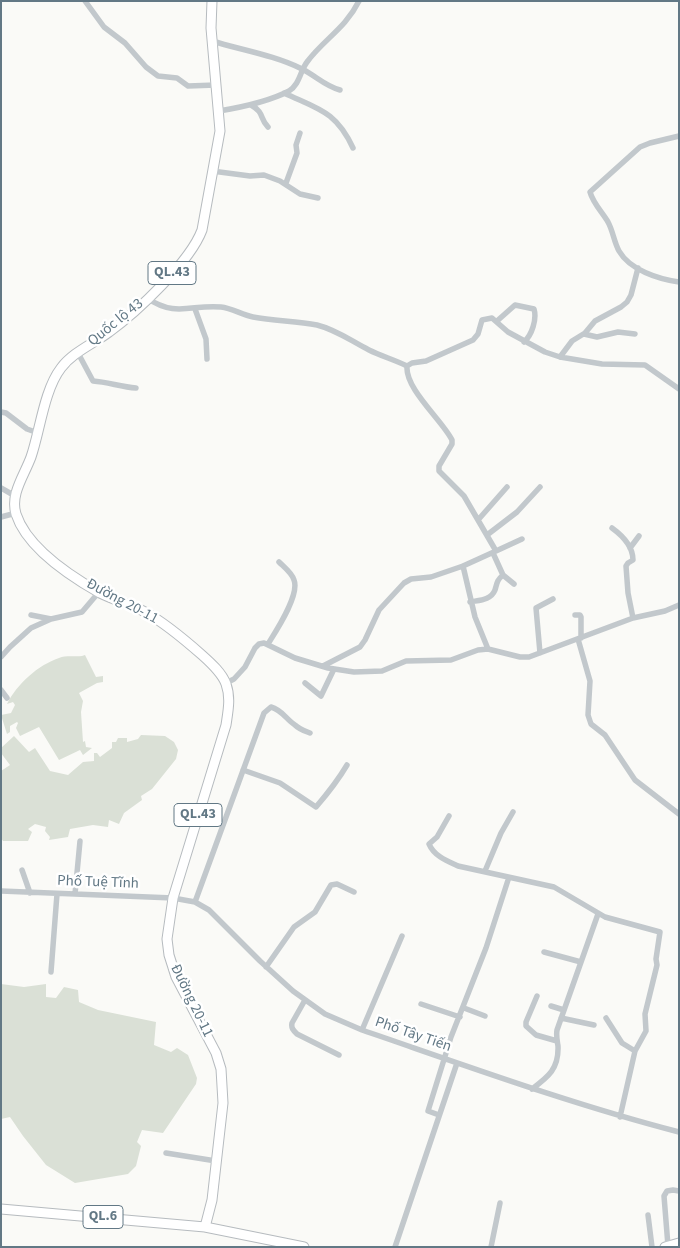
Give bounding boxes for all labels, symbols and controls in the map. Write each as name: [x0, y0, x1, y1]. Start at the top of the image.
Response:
road number: QL.43: [148, 262, 196, 284]
street label: Quốc lộ 43: [85, 295, 147, 351]
street label: Đường 20-11: [83, 575, 161, 629]
road number: QL.43: [174, 804, 222, 826]
street label: Phố Tuệ Tĩnh: [57, 873, 139, 893]
street label: Đường 20-11: [166, 962, 216, 1040]
street label: Phố Tây Tiến: [372, 1014, 454, 1056]
road number: QL.6: [83, 1206, 123, 1228]

